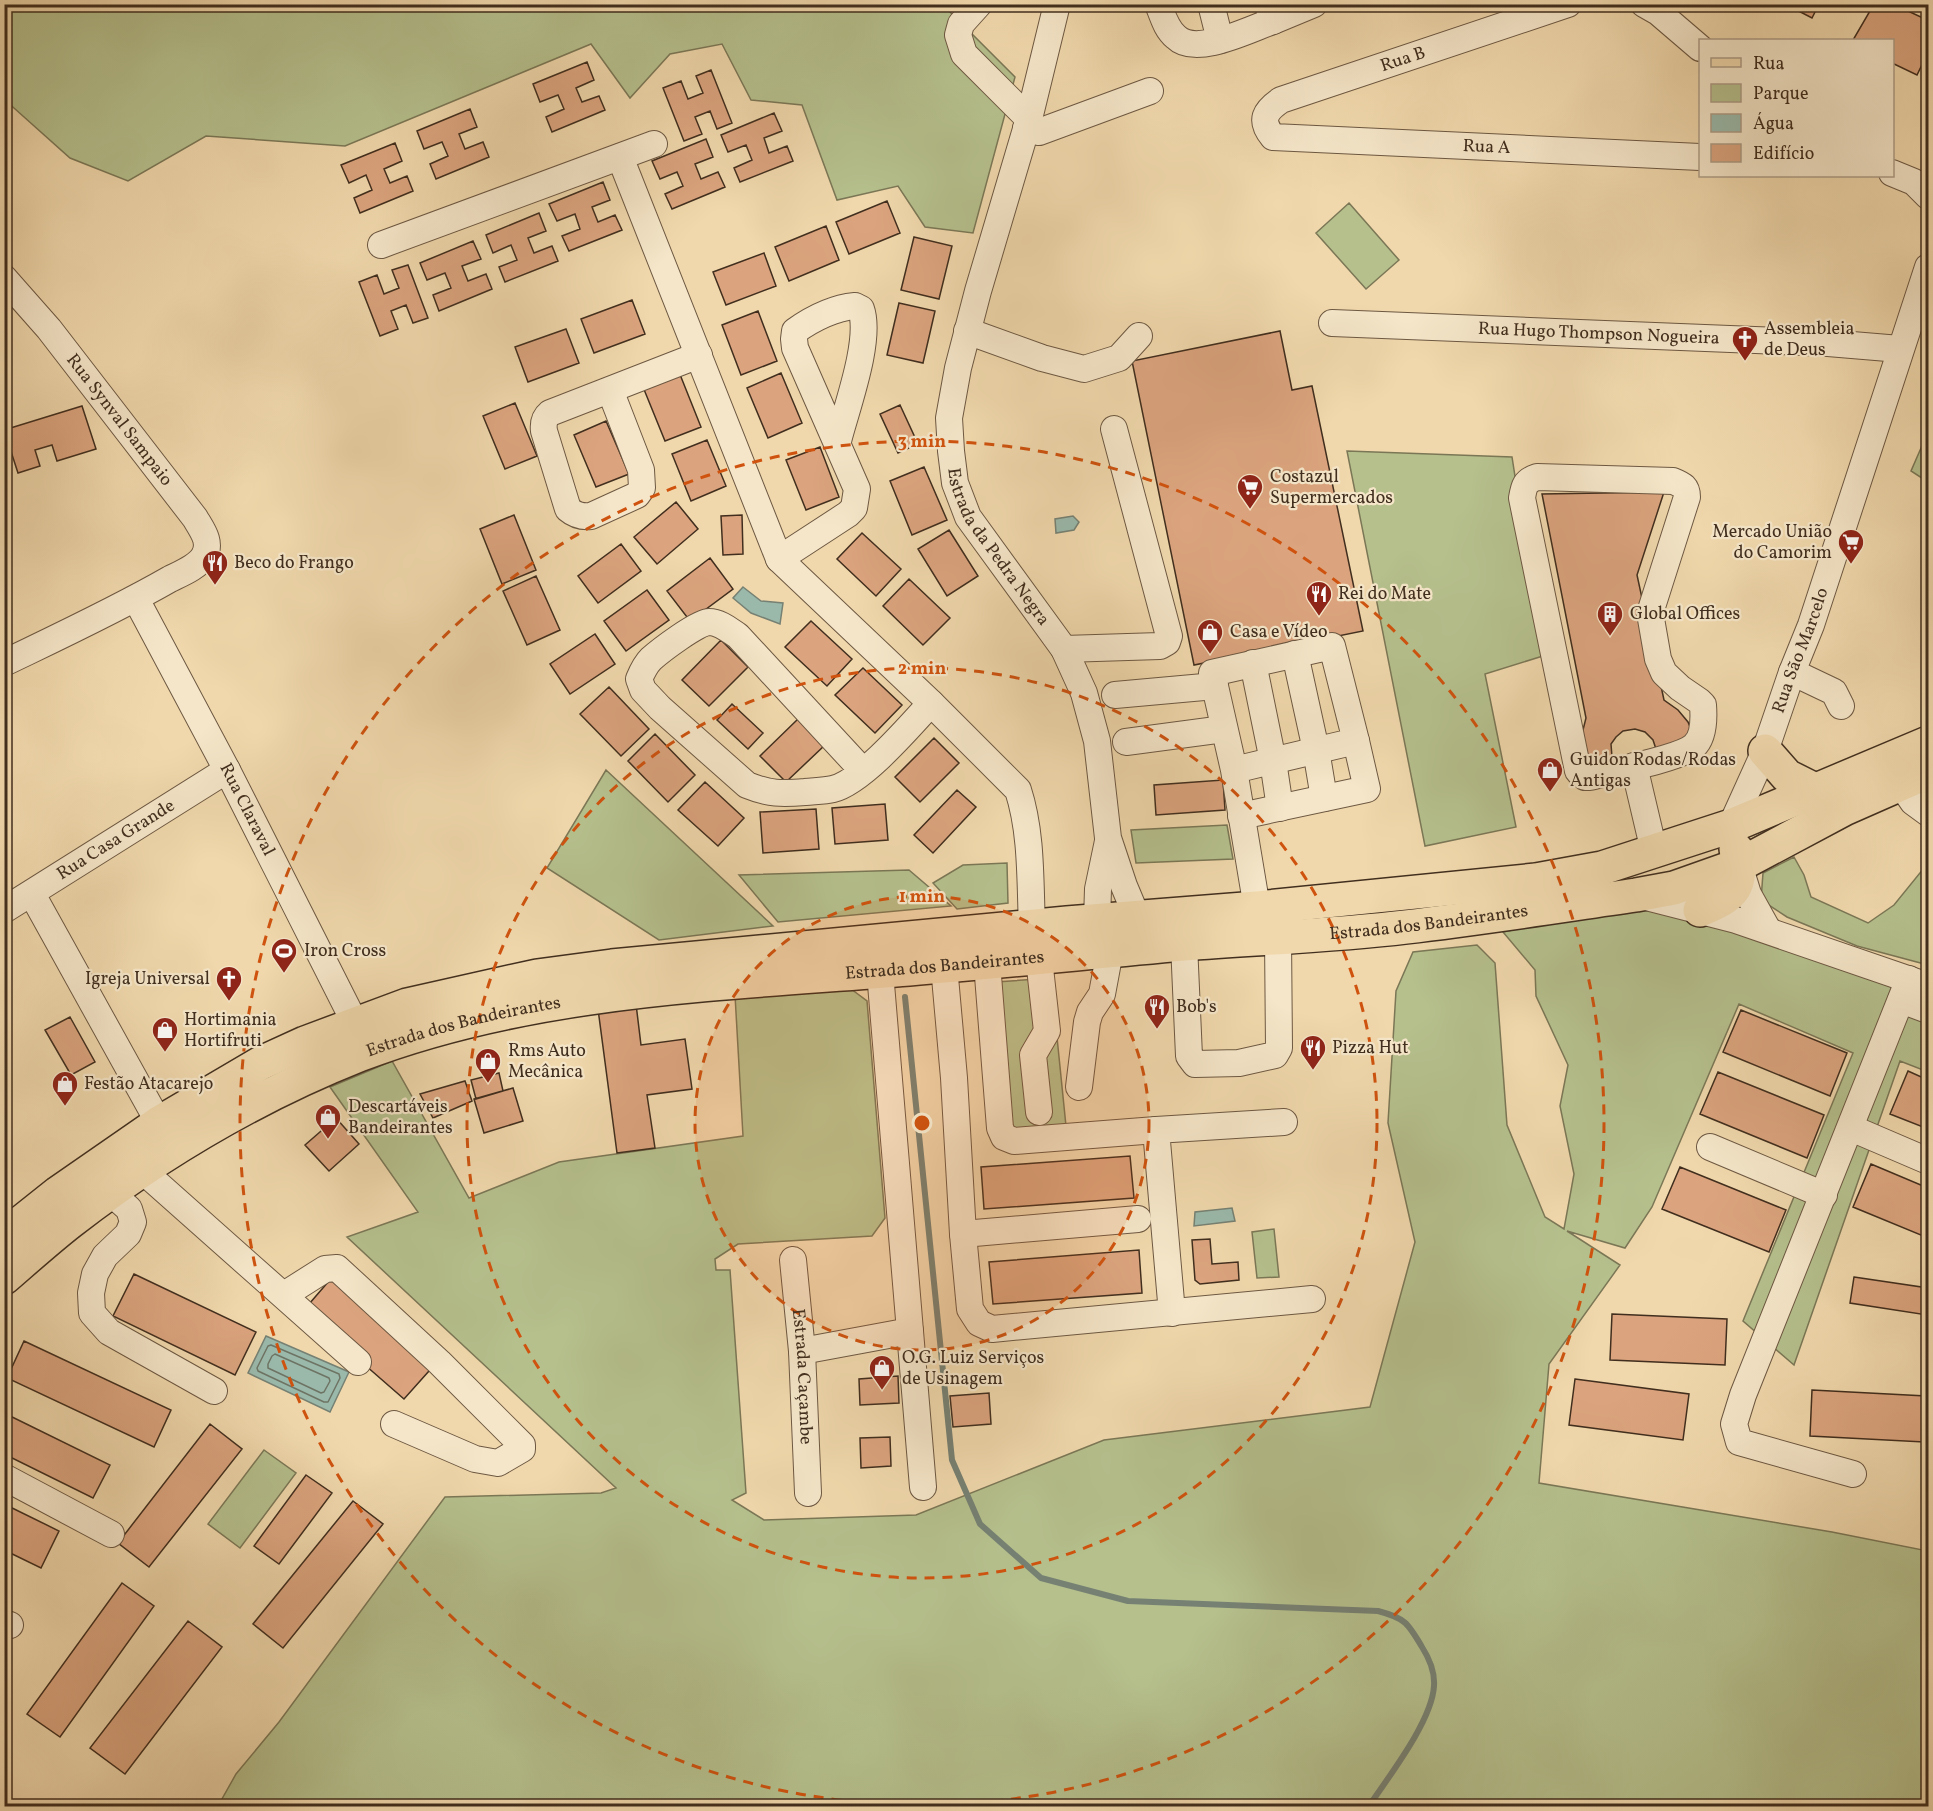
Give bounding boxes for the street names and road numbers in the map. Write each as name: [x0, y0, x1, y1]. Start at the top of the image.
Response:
street label: Rua B: [1377, 41, 1429, 79]
street label: Rua A: [1462, 133, 1511, 161]
street label: Rua Hugo Thompson Nogueira: [1477, 316, 1720, 351]
street label: Rua Synval Sampaio: [60, 348, 179, 491]
street label: Estrada da Pedra Negra: [941, 466, 1056, 631]
street label: Rua São Marcelo: [1766, 585, 1835, 717]
street label: Rua Claraval: [213, 759, 281, 860]
street label: Rua Casa Grande: [52, 793, 180, 886]
street label: Estrada dos Bandeirantes: [1328, 898, 1530, 947]
street label: Estrada dos Bandeirantes: [844, 945, 1045, 986]
street label: Estrada dos Bandeirantes: [363, 990, 563, 1064]
street label: Estrada Caçambe: [785, 1307, 818, 1445]

